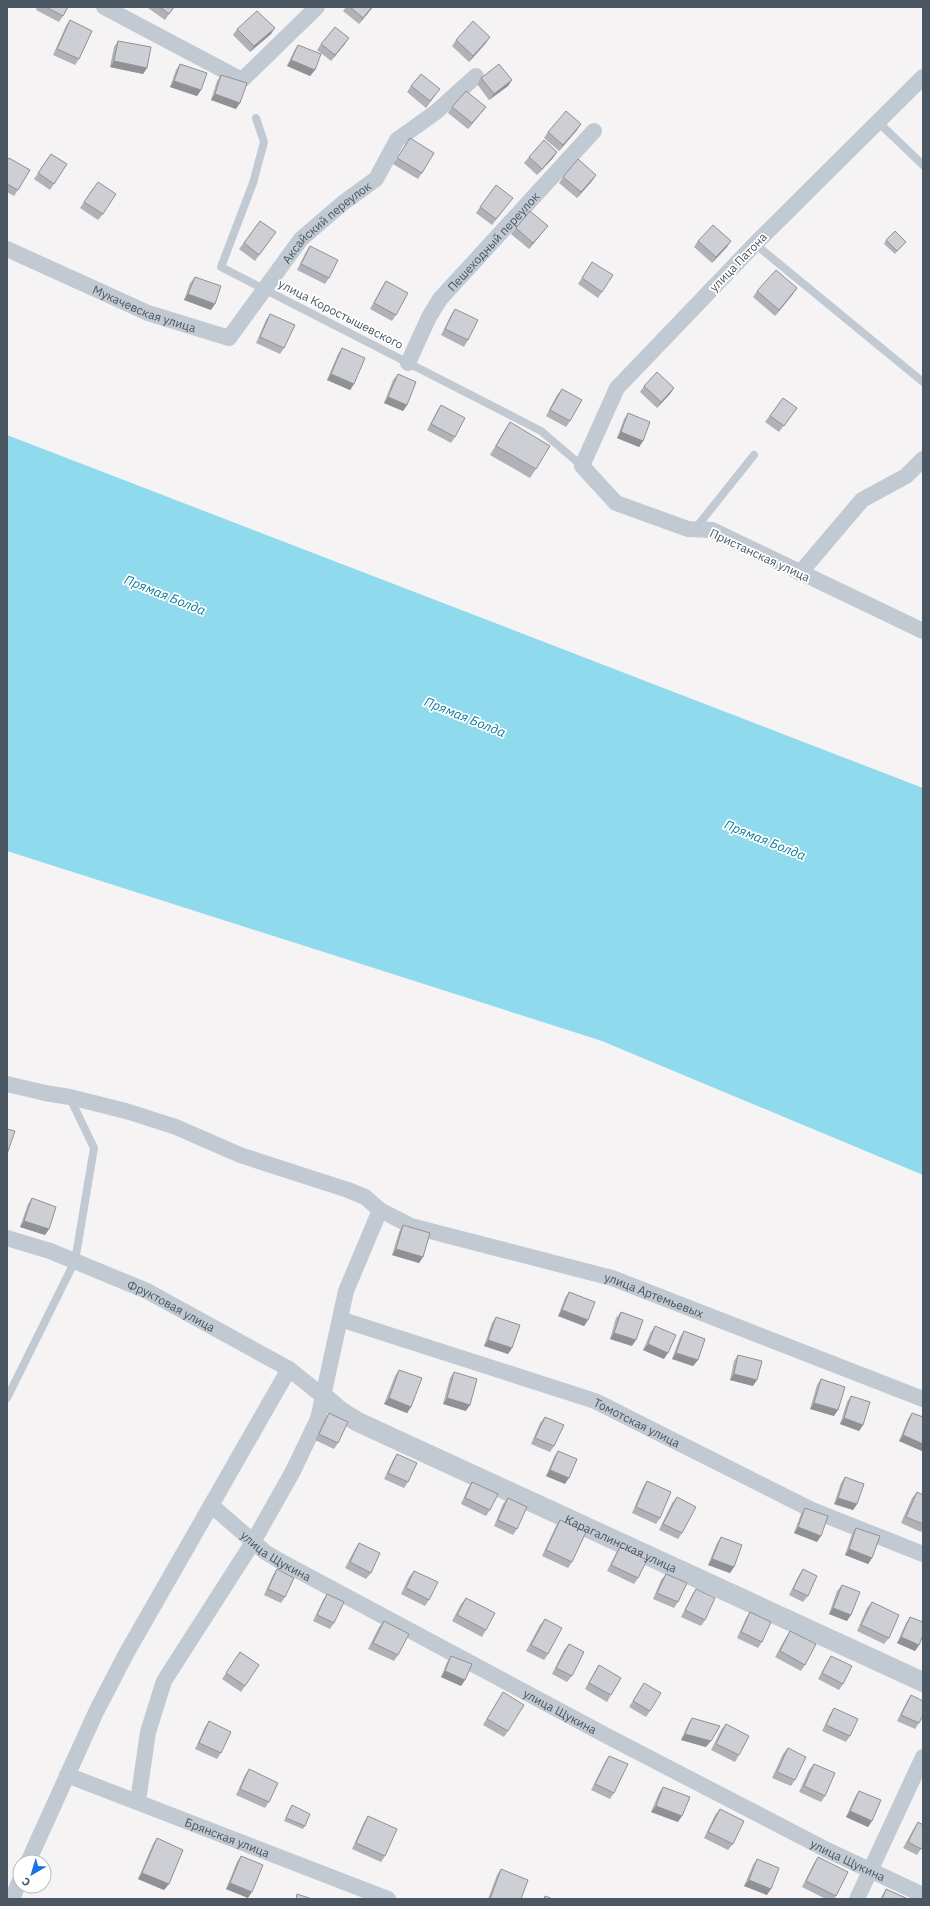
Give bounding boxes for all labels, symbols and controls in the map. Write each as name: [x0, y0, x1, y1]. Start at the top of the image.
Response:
street label: Аксайский переулок: [278, 177, 374, 266]
street label: Пешеходный переулок: [444, 188, 542, 294]
street label: улица Патона: [706, 229, 770, 295]
street label: улица Коростышевского: [276, 276, 406, 352]
street label: Мукачевская улица: [91, 281, 199, 335]
street label: Пристанская улица: [708, 525, 813, 585]
water label: Прямая Болда: [122, 571, 208, 619]
water label: Прямая Болда: [422, 693, 508, 741]
water label: Прямая Болда: [722, 816, 808, 864]
street label: улица Артемьевых: [603, 1269, 706, 1321]
street label: Фруктовая улица: [125, 1276, 219, 1335]
street label: Томотская улица: [591, 1394, 683, 1450]
street label: Карагалинская улица: [563, 1511, 680, 1576]
street label: улица Щукина: [238, 1527, 314, 1584]
street label: улица Щукина: [521, 1685, 600, 1737]
street label: Брянская улица: [183, 1814, 272, 1860]
street label: улица Щукина: [808, 1835, 888, 1884]
north arrow: [12, 1854, 52, 1894]
text: С: [19, 1874, 33, 1890]

